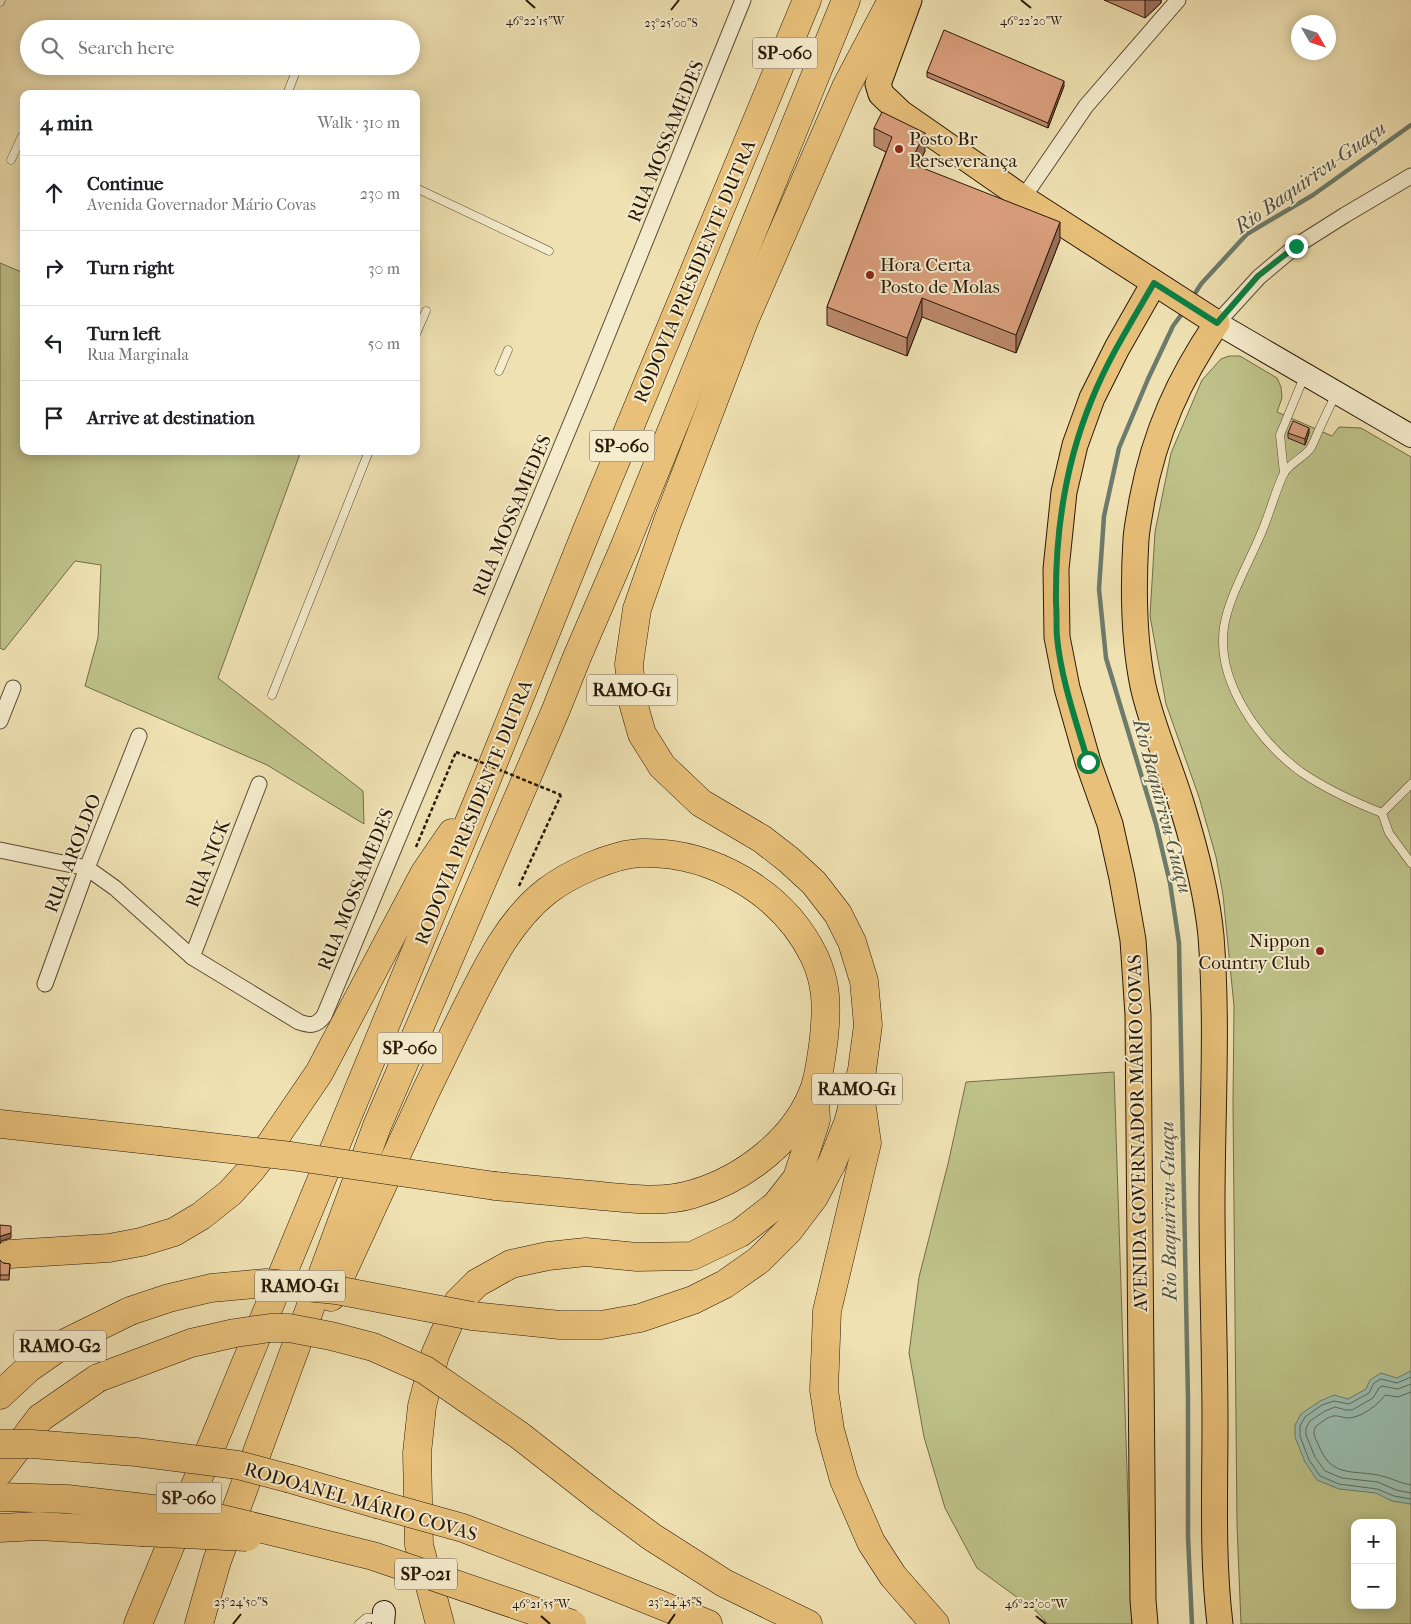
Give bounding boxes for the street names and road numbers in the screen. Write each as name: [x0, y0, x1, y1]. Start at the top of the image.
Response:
road number: SP-060: [752, 38, 818, 68]
street label: RUA MOSSAMEDES: [623, 57, 709, 226]
street label: RODOVIA PRESIDENTE DUTRA: [629, 136, 761, 406]
street label: RUA MOSSAMEDES: [468, 431, 556, 599]
road number: SP-060: [590, 431, 654, 462]
road number: RAMO-G1: [587, 674, 677, 706]
street label: RODOVIA PRESIDENTE DUTRA: [411, 676, 538, 948]
street label: RUA AROLDO: [40, 791, 106, 916]
street label: RUA MOSSAMEDES: [313, 805, 399, 974]
street label: RUA NICK: [181, 815, 235, 910]
street label: AVENIDA GOVERNADOR MÁRIO COVAS: [1124, 954, 1152, 1313]
road number: SP-060: [378, 1032, 442, 1064]
road number: RAMO-G1: [812, 1074, 902, 1104]
road number: RAMO-G1: [255, 1270, 345, 1302]
road number: RAMO-G2: [14, 1330, 106, 1362]
street label: RODOANEL MÁRIO COVAS: [242, 1458, 480, 1546]
road number: SP-060: [156, 1482, 222, 1514]
road number: SP-021: [395, 1558, 457, 1590]

